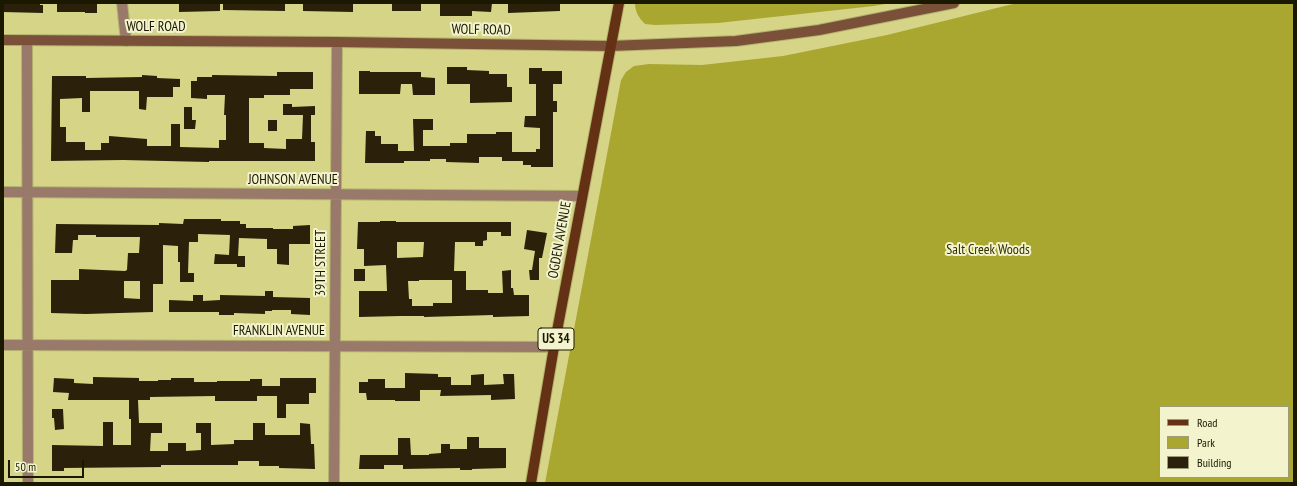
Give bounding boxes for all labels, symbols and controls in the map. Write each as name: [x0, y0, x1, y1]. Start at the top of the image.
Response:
street label: WOLF ROAD: [126, 19, 186, 35]
street label: WOLF ROAD: [451, 21, 511, 39]
street label: JOHNSON AVENUE: [248, 172, 338, 188]
street label: OGDEN AVENUE: [545, 200, 575, 280]
street label: 39TH STREET: [313, 230, 329, 296]
park label: Salt Creek Woods: [946, 242, 1030, 258]
street label: FRANKLIN AVENUE: [233, 323, 325, 339]
road number: US 34: [538, 328, 574, 350]
legend: [1159, 406, 1289, 478]
text: Road: [1197, 415, 1217, 430]
text: Park: [1197, 435, 1215, 450]
scale bar: [10, 452, 86, 478]
text: Building: [1197, 455, 1232, 470]
text: 50 m: [15, 459, 36, 474]

